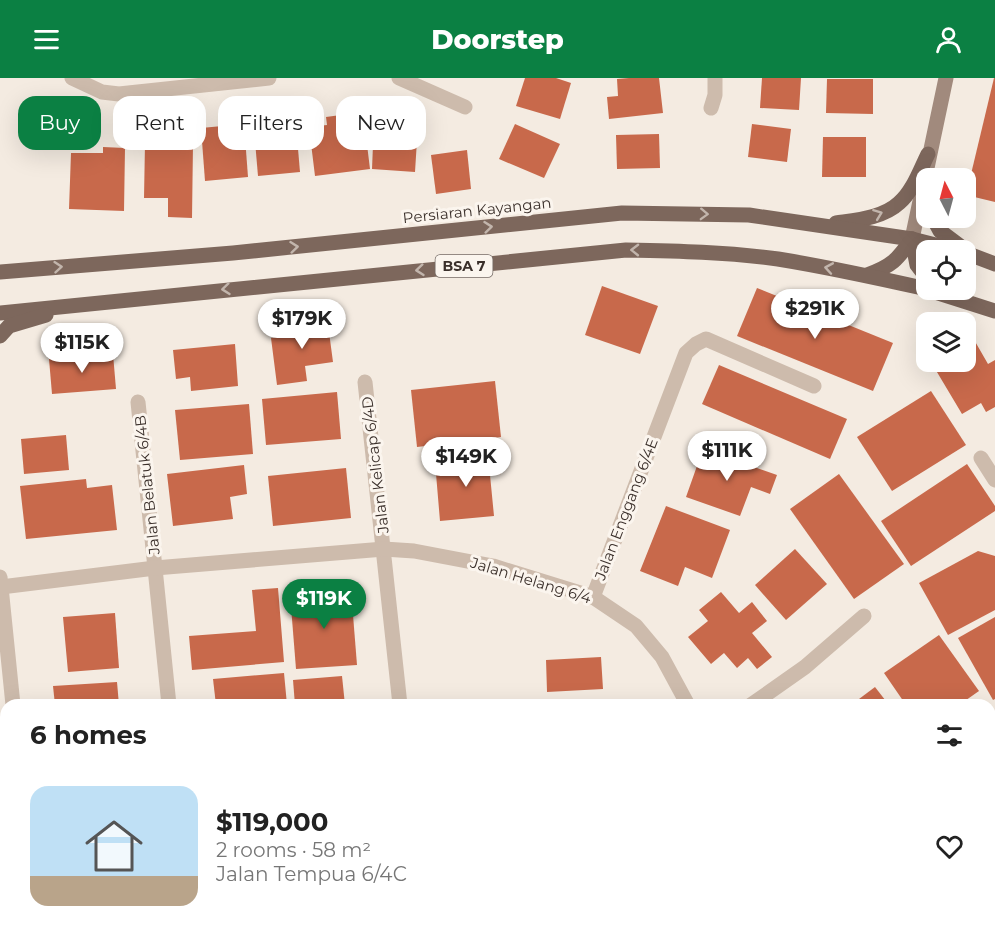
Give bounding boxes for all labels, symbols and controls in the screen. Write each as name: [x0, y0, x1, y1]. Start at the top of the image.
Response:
icon: menu: [30, 23, 63, 56]
text: Doorstep: [431, 23, 564, 56]
icon: person: [932, 23, 965, 56]
chip: Buy: [18, 96, 101, 150]
chip: Rent: [113, 96, 206, 150]
chip: Filters: [218, 96, 324, 150]
chip: New: [336, 96, 426, 150]
north arrow: [916, 168, 976, 228]
map controls: [916, 168, 976, 372]
street label: Persiaran Kayangan: [402, 193, 552, 227]
one-way arrow: [699, 207, 708, 220]
one-way arrow: [872, 208, 883, 221]
one-way arrow: [484, 221, 493, 234]
button: locate: [916, 240, 976, 300]
one-way arrow: [290, 241, 299, 254]
one-way arrow: [630, 244, 639, 257]
road number: BSA 7: [436, 255, 492, 277]
one-way arrow: [54, 261, 63, 274]
one-way arrow: [415, 263, 424, 276]
one-way arrow: [824, 263, 833, 275]
one-way arrow: [221, 283, 230, 295]
pin: $291K: [773, 289, 857, 340]
text: $291K: [785, 296, 845, 320]
pin: $179K: [260, 299, 344, 350]
text: $179K: [272, 306, 332, 330]
button: layers: [916, 312, 976, 372]
pin: $115K: [40, 323, 124, 374]
text: $115K: [55, 330, 109, 354]
street label: Jalan Kelicap 6/4D: [357, 395, 393, 536]
street label: Jalan Belatuk 6/4B: [130, 414, 164, 557]
pin: $111K: [685, 431, 769, 482]
street label: Jalan Enggang 6/4E: [590, 435, 662, 584]
pin: $149K: [424, 437, 508, 488]
text: $111K: [702, 438, 752, 462]
text: $149K: [435, 444, 497, 468]
street label: Jalan Helang 6/4: [467, 552, 594, 607]
pin: $119K: [282, 579, 366, 630]
text: $119K: [296, 586, 352, 610]
text: 6 homes: [30, 719, 147, 751]
icon: filters: [933, 719, 966, 752]
text: $119,000: [216, 806, 328, 838]
icon: home: [78, 810, 150, 882]
icon: heart: [933, 830, 966, 863]
text: 2 rooms · 58 m²: [216, 838, 371, 862]
text: Jalan Tempua 6/4C: [216, 862, 407, 886]

